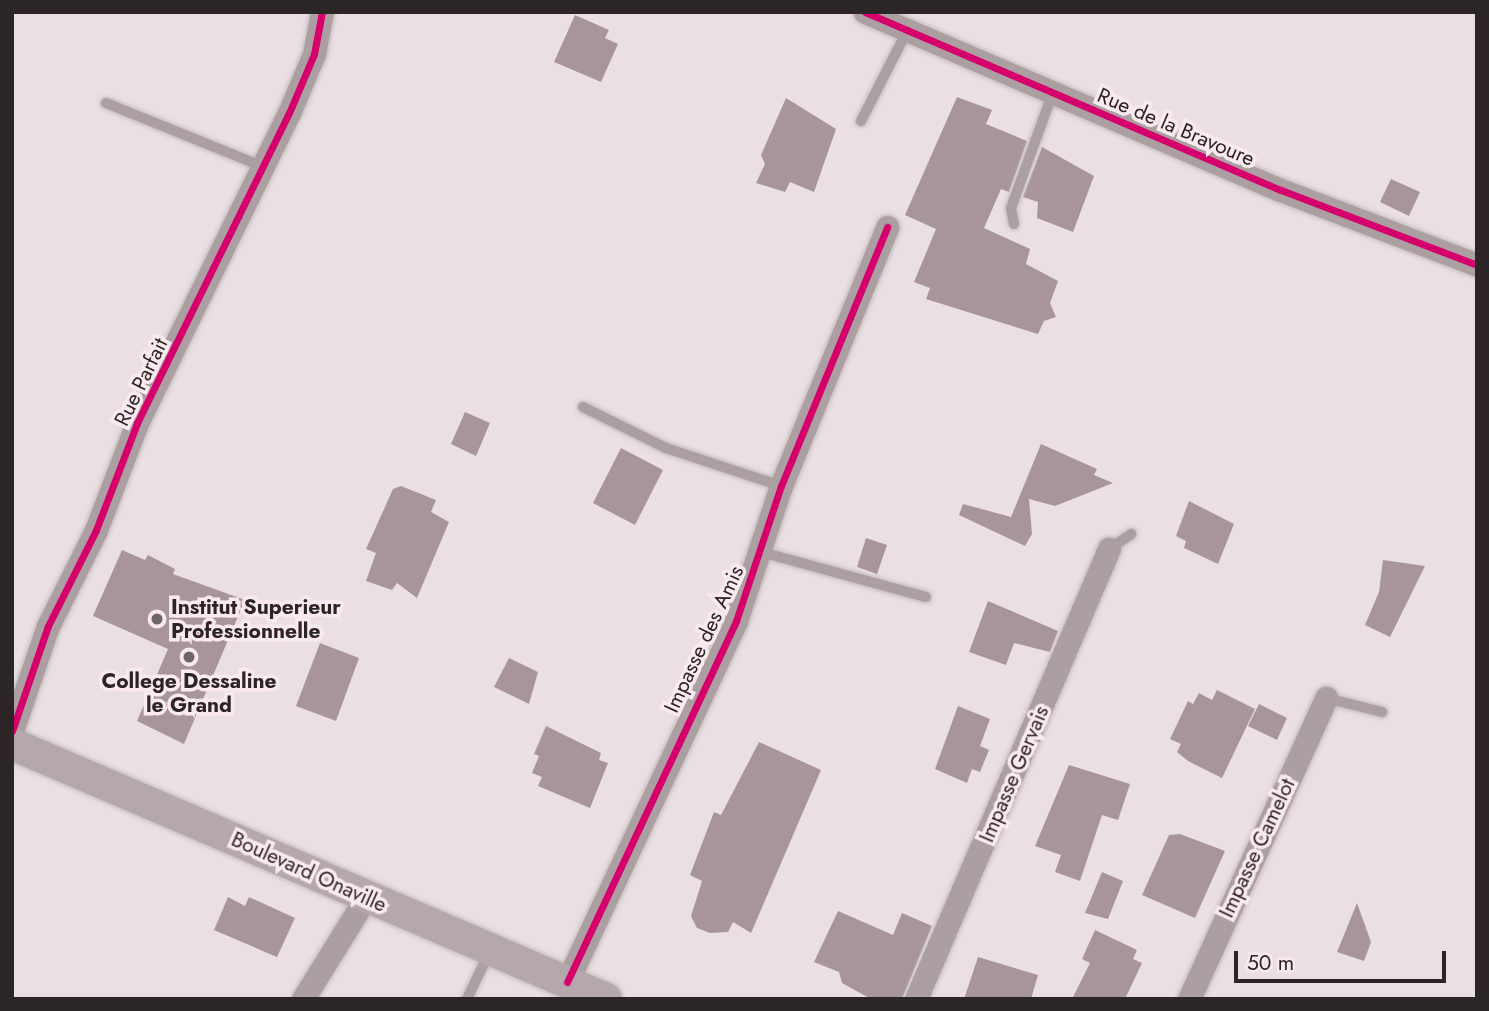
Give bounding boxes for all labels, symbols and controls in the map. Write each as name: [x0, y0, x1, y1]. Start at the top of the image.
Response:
street label: Rue de la Bravoure: [1094, 83, 1258, 171]
street label: Rue Parfait: [109, 334, 173, 430]
street label: Impasse des Amis: [659, 561, 749, 717]
place label: Institut Superieur Professionnelle: [171, 594, 341, 644]
marker: Institut Superieur Professionnelle: [149, 611, 165, 627]
marker: College Dessaline le Grand: [181, 649, 197, 665]
place label: College Dessaline le Grand: [101, 668, 277, 718]
street label: Impasse Gervais: [974, 702, 1054, 846]
street label: Impasse Camelot: [1214, 774, 1300, 922]
street label: Boulevard Onaville: [228, 826, 390, 918]
scale bar: [1237, 937, 1449, 981]
text: 50 m: [1247, 948, 1294, 978]

